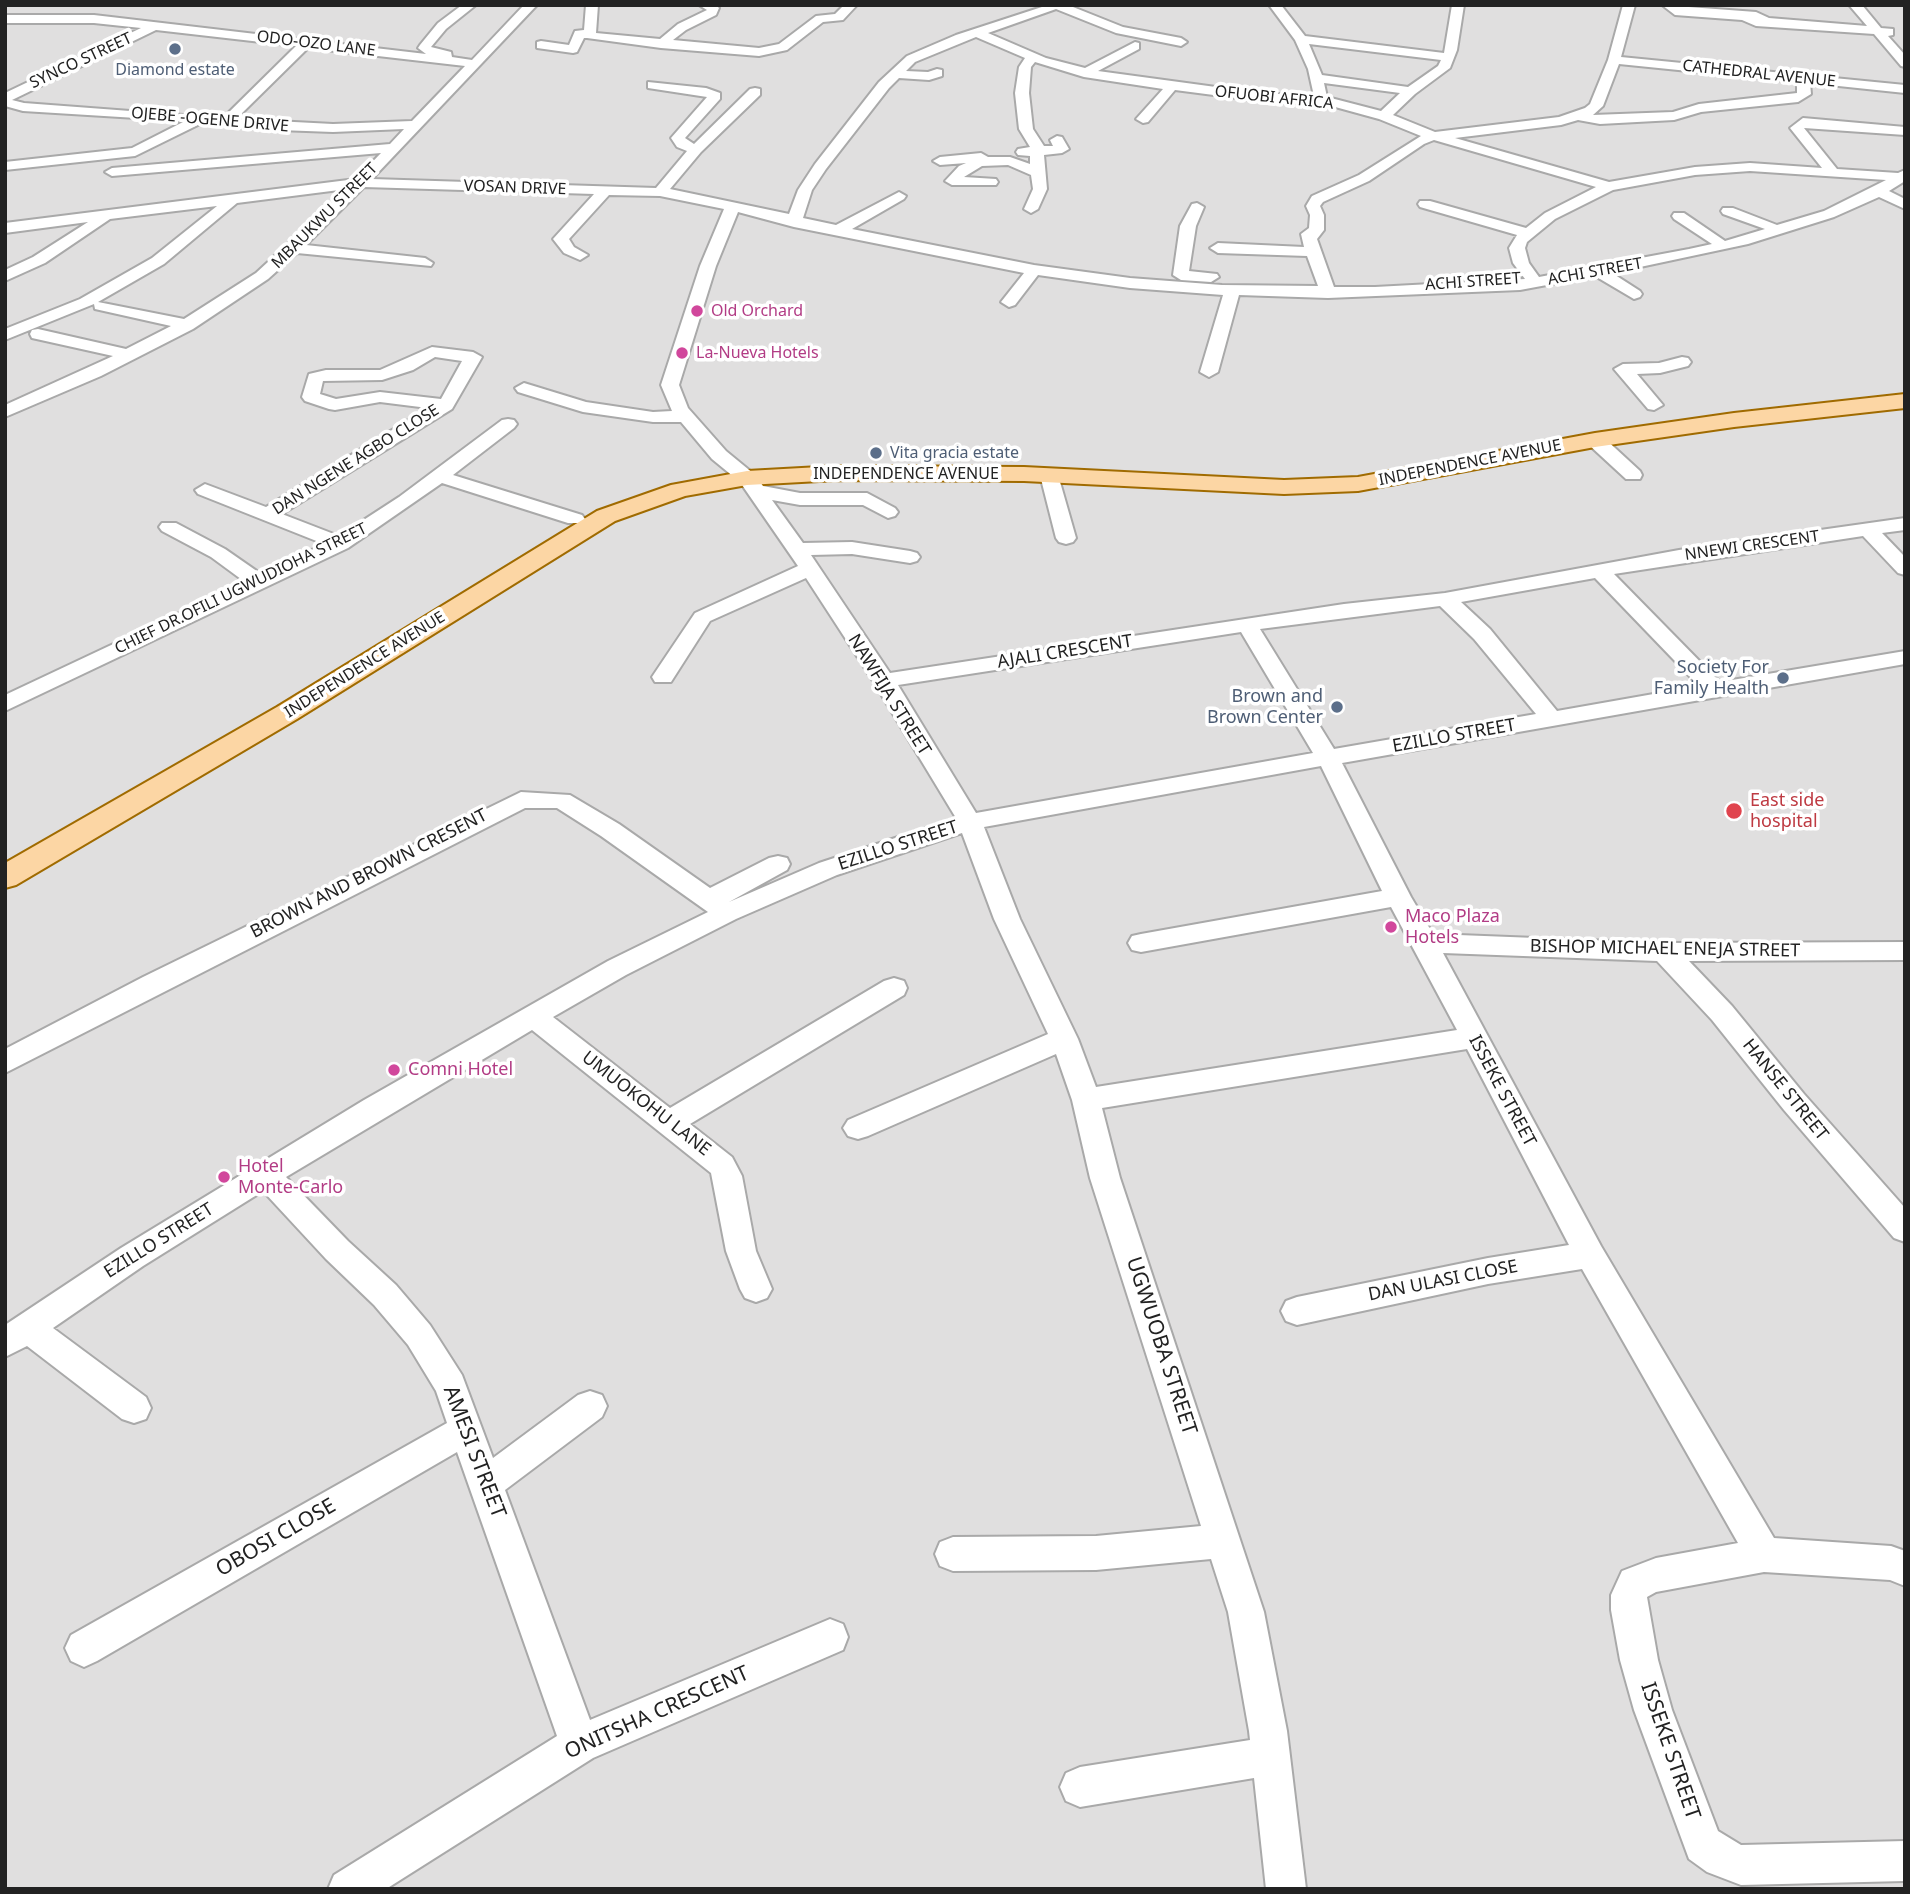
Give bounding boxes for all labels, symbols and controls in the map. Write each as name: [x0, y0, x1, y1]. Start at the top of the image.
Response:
street label: ODO-OZO LANE: [256, 27, 376, 61]
street label: SYNCO STREET: [27, 29, 135, 93]
marker: Diamond estate: [167, 41, 183, 57]
street label: CATHEDRAL AVENUE: [1681, 56, 1837, 92]
place label: Diamond estate: [115, 60, 235, 80]
street label: OFUOBI AFRICA: [1214, 82, 1334, 114]
street label: OJEBE -OGENE DRIVE: [130, 104, 290, 136]
street label: MBAUKWU STREET: [268, 159, 382, 273]
street label: VOSAN DRIVE: [463, 177, 567, 199]
street label: ACHI STREET: [1546, 254, 1644, 290]
street label: ACHI STREET: [1425, 269, 1521, 295]
place label: Old Orchard: [711, 301, 803, 321]
marker: Old Orchard: [689, 303, 705, 319]
place label: La-Nueva Hotels: [696, 343, 819, 363]
marker: La-Nueva Hotels: [674, 345, 690, 361]
street label: DAN NGENE AGBO CLOSE: [269, 401, 443, 519]
street label: INDEPENDENCE AVENUE: [1377, 436, 1563, 490]
place label: Vita gracia estate: [890, 443, 1019, 463]
marker: Vita gracia estate: [868, 445, 884, 461]
street label: INDEPENDENCE AVENUE: [813, 464, 999, 484]
street label: CHIEF DR.OFILI UGWUDIOHA STREET: [112, 519, 370, 659]
street label: NNEWI CRESCENT: [1684, 527, 1820, 565]
street label: INDEPENDENCE AVENUE: [281, 608, 449, 722]
street label: NAWFIJA STREET: [843, 630, 935, 760]
street label: AJALI CRESCENT: [996, 631, 1134, 673]
place label: Society For Family Health: [1654, 657, 1769, 700]
marker: Society For Family Health: [1775, 670, 1791, 686]
place label: Brown and Brown Center: [1207, 686, 1323, 728]
marker: Brown and Brown Center: [1329, 699, 1345, 715]
street label: EZILLO STREET: [1391, 715, 1517, 757]
place label: East side hospital: [1750, 790, 1824, 832]
marker: East side hospital: [1724, 801, 1744, 821]
street label: BROWN AND BROWN CRESENT: [247, 805, 491, 943]
street label: EZILLO STREET: [835, 816, 961, 876]
place label: Maco Plaza Hotels: [1405, 906, 1500, 948]
marker: Maco Plaza Hotels: [1383, 919, 1399, 935]
street label: BISHOP MICHAEL ENEJA STREET: [1530, 936, 1800, 962]
street label: ISSEKE STREET: [1464, 1032, 1540, 1150]
street label: HANSE STREET: [1738, 1035, 1832, 1145]
street label: UMUOKOHU LANE: [577, 1047, 715, 1161]
place label: Comni Hotel: [408, 1059, 513, 1081]
marker: Comni Hotel: [386, 1062, 402, 1078]
place label: Hotel Monte-Carlo: [238, 1156, 343, 1198]
marker: Hotel Monte-Carlo: [216, 1169, 232, 1185]
street label: EZILLO STREET: [100, 1199, 218, 1283]
street label: UGWUOBA STREET: [1120, 1254, 1202, 1438]
street label: DAN ULASI CLOSE: [1366, 1256, 1520, 1306]
street label: AMESI STREET: [437, 1382, 511, 1522]
street label: OBOSI CLOSE: [212, 1494, 340, 1582]
street label: ONITSHA CRESCENT: [561, 1661, 753, 1765]
street label: ISSEKE STREET: [1635, 1679, 1705, 1823]

